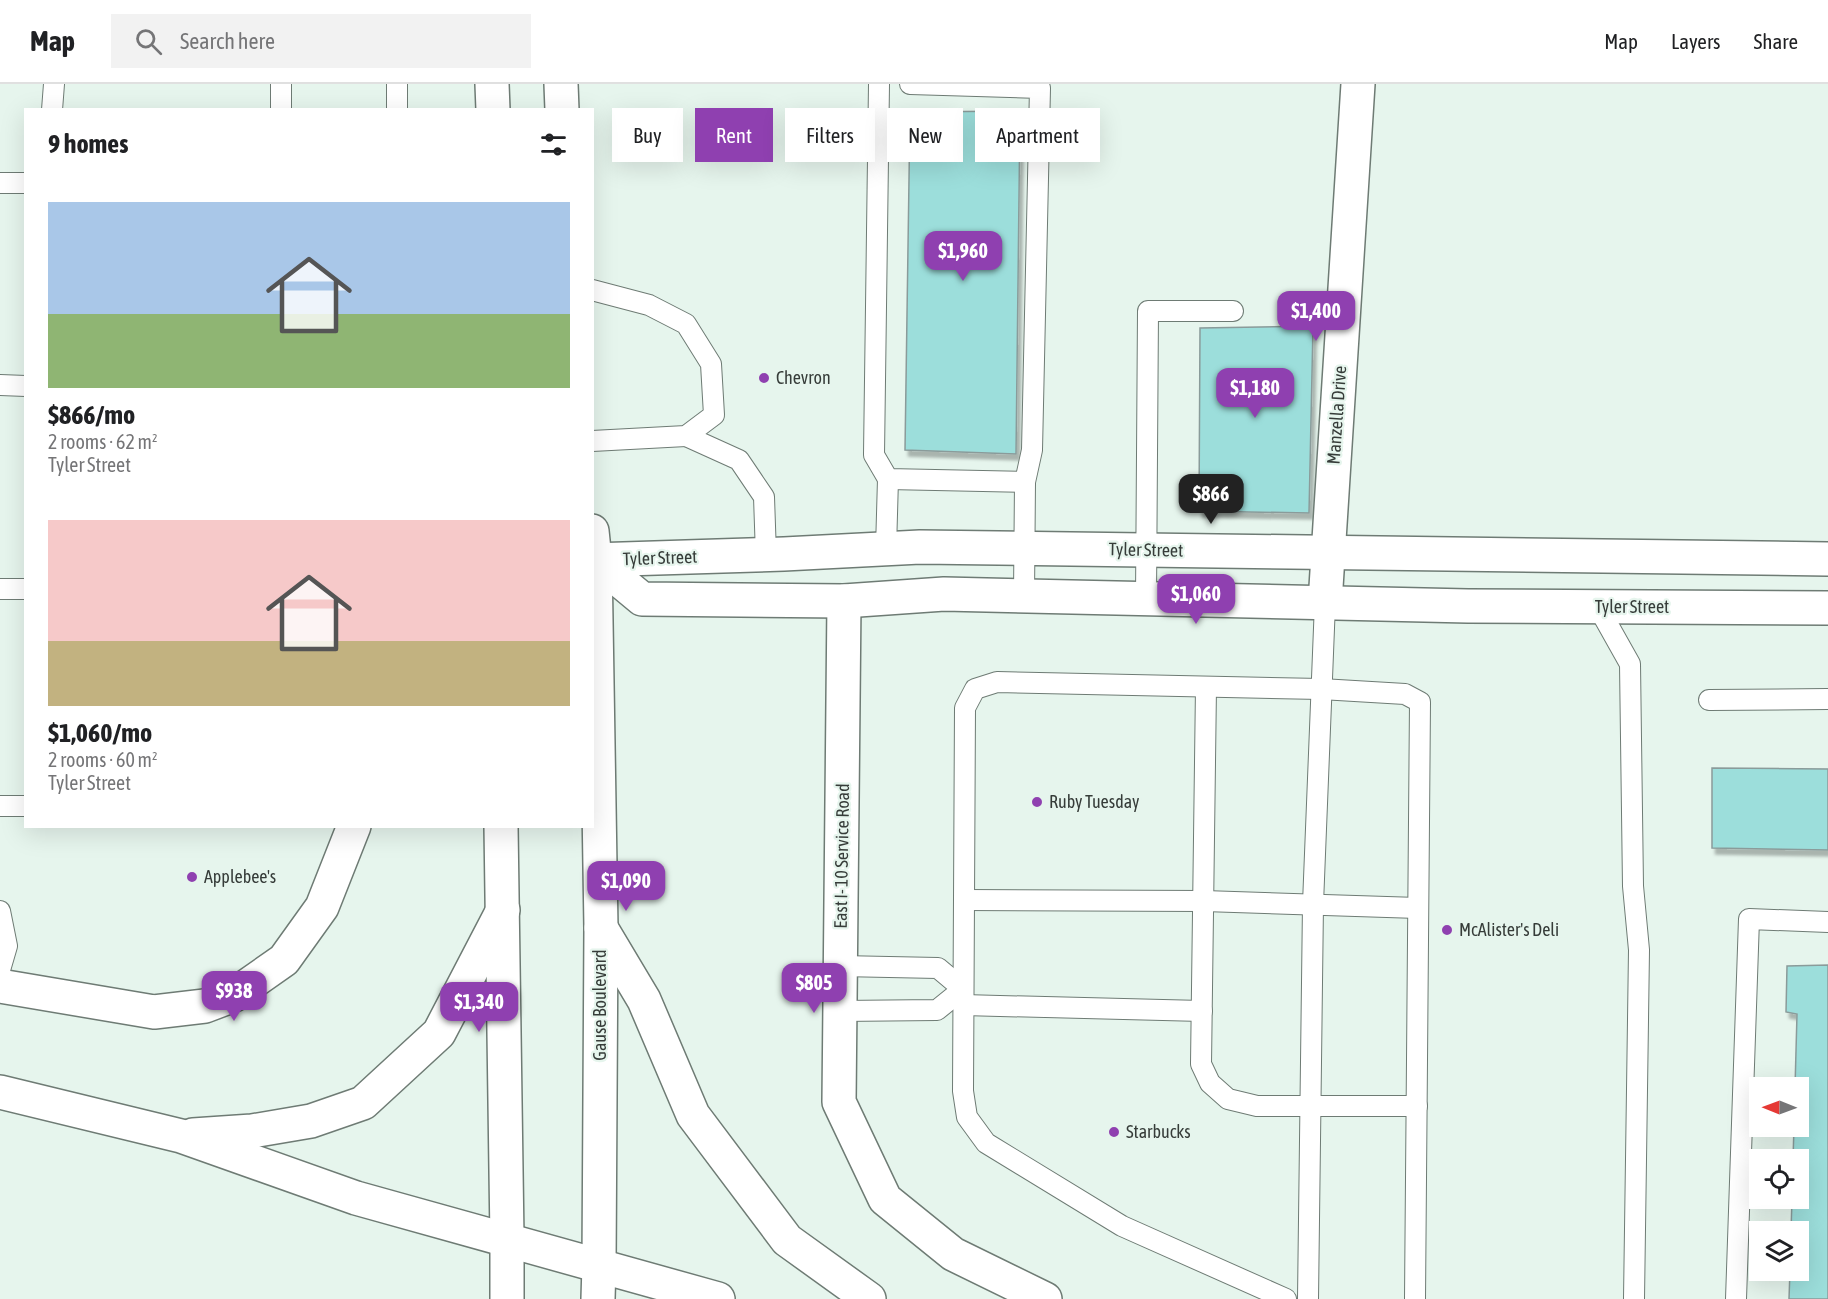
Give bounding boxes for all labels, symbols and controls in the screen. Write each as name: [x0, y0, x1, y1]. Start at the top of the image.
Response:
search box: [111, 14, 531, 68]
text: Map: [30, 25, 75, 57]
icon: search: [132, 25, 165, 58]
text: Search here: [180, 28, 275, 54]
text: Map: [1604, 29, 1638, 53]
text: Layers: [1671, 29, 1721, 53]
text: Share: [1754, 29, 1798, 53]
chip: Buy: [612, 108, 683, 162]
chip: Rent: [695, 108, 773, 162]
chip: Filters: [785, 108, 875, 162]
chip: New: [887, 108, 963, 162]
chip: Apartment: [975, 108, 1100, 162]
icon: filters: [537, 128, 570, 161]
text: 9 homes: [48, 129, 128, 159]
pin: $1,960: [914, 231, 1012, 282]
text: $1,960: [938, 239, 988, 262]
icon: home: [255, 241, 363, 349]
pin: $1,400: [1267, 291, 1365, 342]
text: $1,400: [1291, 299, 1341, 322]
street label: Manzella Drive: [1323, 365, 1350, 465]
place label: Chevron: [776, 367, 831, 388]
pin: $1,180: [1206, 368, 1304, 419]
marker: Chevron: [757, 371, 771, 385]
text: $1,180: [1230, 376, 1280, 399]
text: $866/mo: [48, 400, 135, 430]
text: 2 rooms · 62 m²: [48, 430, 158, 453]
text: Tyler Street: [48, 453, 131, 476]
pin: $866: [1175, 474, 1247, 525]
text: $866: [1193, 482, 1229, 505]
street label: Tyler Street: [1109, 538, 1184, 561]
street label: Tyler Street: [622, 546, 698, 569]
icon: home: [255, 559, 363, 667]
pin: $1,060: [1147, 574, 1245, 625]
text: $1,060: [1171, 582, 1221, 605]
street label: Tyler Street: [1595, 596, 1669, 617]
text: $1,060/mo: [48, 718, 152, 748]
text: 2 rooms · 60 m²: [48, 748, 158, 771]
text: Tyler Street: [48, 771, 131, 794]
street label: East I- 10 Service Road: [830, 783, 853, 929]
place label: Ruby Tuesday: [1049, 791, 1139, 812]
marker: Ruby Tuesday: [1030, 795, 1044, 809]
pin: $1,090: [577, 861, 675, 912]
place label: Applebee's: [204, 866, 276, 887]
text: $1,090: [601, 869, 651, 892]
marker: Applebee's: [185, 870, 199, 884]
place label: McAlister's Deli: [1459, 919, 1559, 940]
marker: McAlister's Deli: [1440, 923, 1454, 937]
street label: Gause Boulevard: [589, 949, 610, 1061]
pin: $805: [778, 963, 850, 1014]
pin: $938: [198, 971, 270, 1022]
text: $805: [796, 971, 832, 994]
text: $938: [216, 979, 252, 1002]
pin: $1,340: [430, 982, 528, 1033]
text: $1,340: [454, 990, 504, 1013]
north arrow: [1749, 1077, 1809, 1137]
map controls: [1749, 1077, 1809, 1281]
place label: Starbucks: [1126, 1121, 1191, 1142]
marker: Starbucks: [1107, 1125, 1121, 1139]
button: locate: [1749, 1149, 1809, 1209]
button: layers: [1749, 1221, 1809, 1281]

